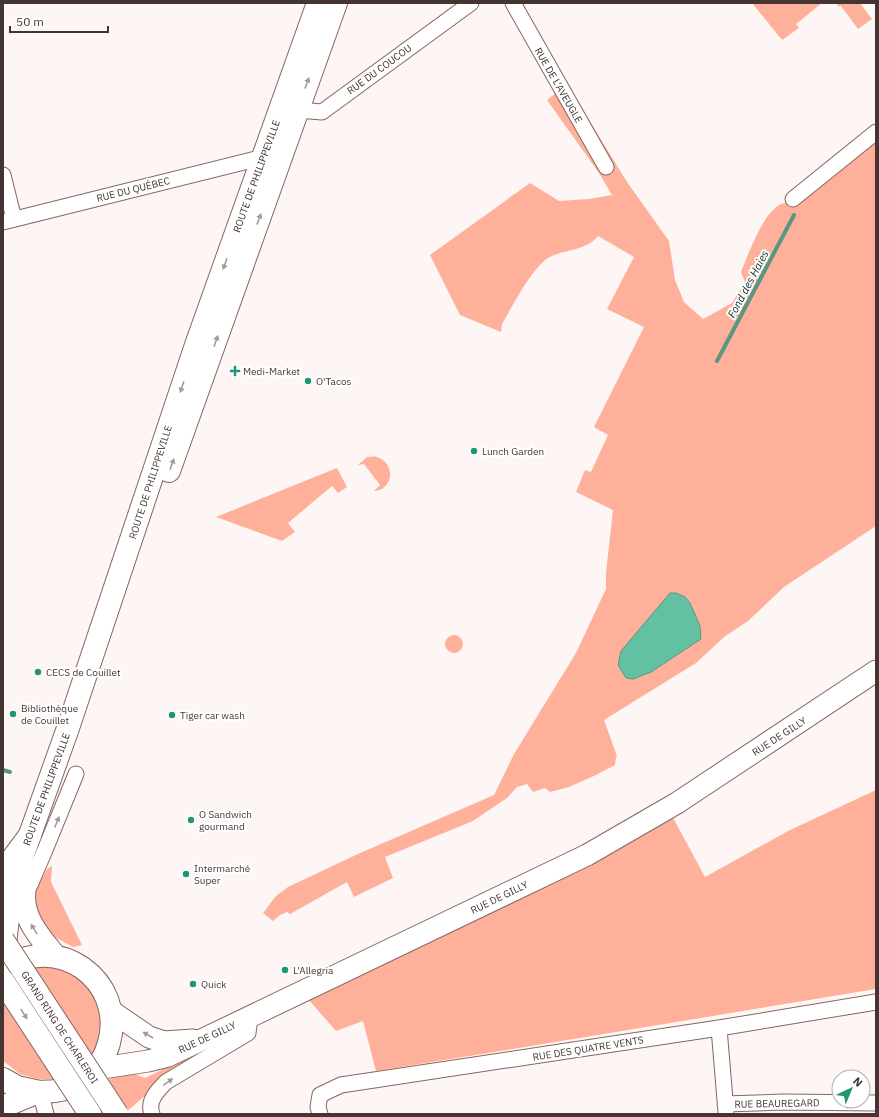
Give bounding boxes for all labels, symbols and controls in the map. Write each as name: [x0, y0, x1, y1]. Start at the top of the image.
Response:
scale bar: [10, 8, 108, 34]
text: 50 m: [16, 14, 44, 29]
street label: RUE DU COUCOU: [344, 42, 414, 97]
street label: RUE DE L'AVEUGLE: [532, 45, 585, 125]
one-way arrow: [305, 77, 311, 89]
street label: ROUTE DE PHILIPPEVILLE: [230, 118, 283, 234]
street label: RUE DU QUÉBEC: [95, 174, 171, 205]
one-way arrow: [256, 212, 262, 224]
water label: Fond des Haies: [724, 248, 772, 320]
one-way arrow: [222, 258, 228, 270]
one-way arrow: [213, 335, 219, 347]
place label: Medi-Market: [243, 365, 301, 378]
marker: Medi-Market: [230, 366, 240, 376]
place label: O'Tacos: [316, 375, 351, 388]
marker: O'Tacos: [303, 376, 313, 386]
one-way arrow: [179, 381, 185, 393]
street label: ROUTE DE PHILIPPEVILLE: [126, 423, 175, 541]
place label: Lunch Garden: [482, 445, 544, 458]
marker: Lunch Garden: [469, 446, 479, 456]
one-way arrow: [169, 457, 175, 469]
place label: CECS de Couillet: [46, 666, 121, 679]
marker: CECS de Couillet: [33, 667, 43, 677]
place label: Bibliothèque de Couillet: [21, 702, 79, 727]
marker: Bibliothèque de Couillet: [8, 709, 18, 719]
place label: Tiger car wash: [180, 709, 245, 722]
marker: Tiger car wash: [167, 710, 177, 720]
street label: RUE DE GILLY: [750, 714, 809, 759]
street label: ROUTE DE PHILIPPEVILLE: [20, 731, 73, 847]
place label: O Sandwich gourmand: [199, 808, 252, 833]
marker: O Sandwich gourmand: [186, 815, 196, 825]
one-way arrow: [54, 816, 60, 828]
place label: Intermarché Super: [194, 862, 251, 887]
marker: Intermarché Super: [181, 869, 191, 879]
street label: RUE DE GILLY: [468, 878, 530, 917]
one-way arrow: [30, 924, 38, 934]
place label: L'Allegria: [293, 964, 334, 977]
marker: L'Allegria: [280, 965, 290, 975]
street label: GRAND RING DE CHARLEROI: [18, 968, 101, 1086]
place label: Quick: [201, 978, 227, 991]
marker: Quick: [188, 979, 198, 989]
one-way arrow: [20, 1009, 28, 1019]
street label: RUE DE GILLY: [176, 1018, 238, 1057]
one-way arrow: [142, 1032, 154, 1039]
street label: RUE DES QUATRE VENTS: [532, 1033, 645, 1064]
north arrow: [831, 1069, 871, 1109]
text: N: [850, 1074, 866, 1090]
one-way arrow: [162, 1078, 173, 1086]
street label: RUE BEAUREGARD: [734, 1096, 820, 1111]

